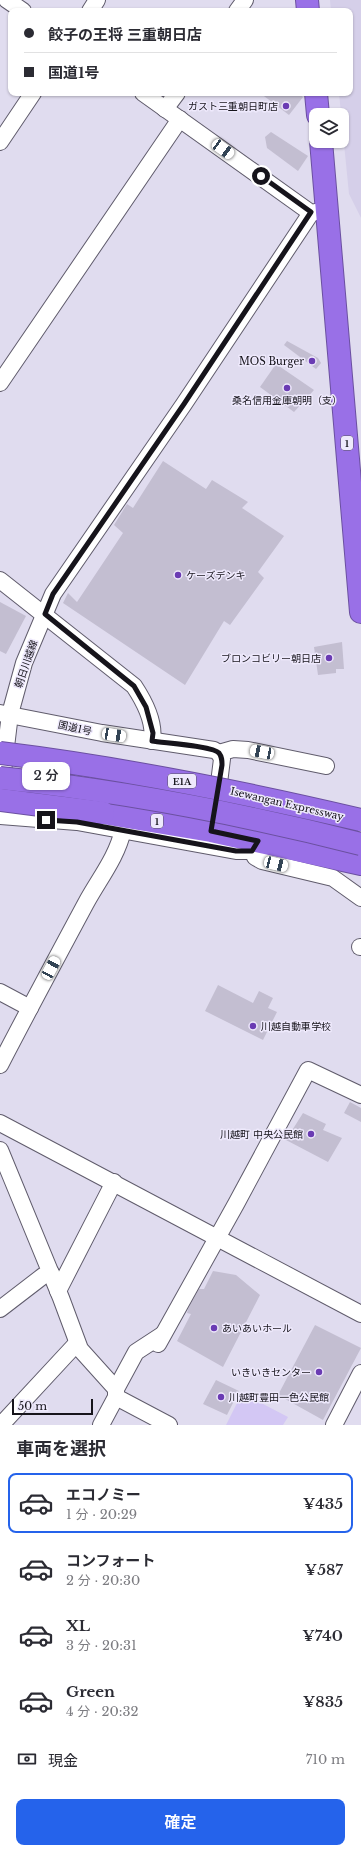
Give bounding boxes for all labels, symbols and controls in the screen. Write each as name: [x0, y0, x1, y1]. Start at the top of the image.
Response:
text: 餃子の王将 三重朝日店: [48, 25, 202, 44]
text: 国道1号: [48, 63, 100, 82]
place label: ガスト三重朝日町店: [188, 100, 278, 113]
marker: ガスト三重朝日町店: [281, 101, 291, 111]
map controls: [309, 108, 349, 148]
button: layers: [309, 108, 349, 148]
car: [210, 137, 236, 161]
route start: [252, 167, 270, 185]
place label: MOS Burger: [239, 355, 304, 368]
marker: MOS Burger: [307, 356, 317, 366]
marker: 桑名信用金庫朝明（支）: [282, 383, 292, 393]
place label: 桑名信用金庫朝明（支）: [232, 394, 342, 407]
road number: 1: [341, 436, 353, 450]
place label: ケーズデンキ: [186, 569, 246, 582]
marker: ケーズデンキ: [173, 570, 183, 580]
street label: 朝日川越線: [12, 638, 40, 690]
place label: ブロンコビリー朝日店: [221, 652, 321, 665]
marker: ブロンコビリー朝日店: [324, 653, 334, 663]
street label: 国道1号: [57, 718, 93, 738]
car: [101, 727, 127, 743]
car: [249, 744, 275, 760]
callout: 2 分: [22, 762, 70, 790]
text: 2 分: [34, 767, 58, 784]
road number: E1A: [168, 774, 196, 788]
street label: Isewangan Expressway: [229, 785, 346, 824]
route end: [37, 811, 55, 829]
road number: 1: [151, 814, 163, 828]
car: [263, 855, 289, 873]
car: [40, 955, 62, 981]
place label: 川越自動車学校: [261, 1020, 331, 1033]
marker: 川越自動車学校: [248, 1021, 258, 1031]
place label: 川越町 中央公民館: [220, 1128, 303, 1141]
marker: 川越町 中央公民館: [306, 1129, 316, 1139]
place label: あいあいホール: [222, 1322, 292, 1335]
marker: あいあいホール: [209, 1323, 219, 1333]
place label: いきいきセンター: [231, 1366, 311, 1379]
marker: いきいきセンター: [314, 1367, 324, 1377]
place label: 川越町豊田一色公民館: [229, 1391, 329, 1404]
marker: 川越町豊田一色公民館: [216, 1392, 226, 1402]
scale bar: [12, 1397, 93, 1416]
text: 50 m: [18, 1399, 47, 1413]
text: 車両を選択: [16, 1438, 106, 1460]
icon: car: [18, 1485, 54, 1521]
text: エコノミー: [66, 1485, 141, 1504]
text: ¥435: [303, 1494, 343, 1513]
text: 1 分 · 20:29: [66, 1506, 137, 1523]
icon: car: [18, 1551, 54, 1587]
text: コンフォート: [66, 1551, 156, 1570]
text: ¥587: [305, 1560, 343, 1579]
text: 2 分 · 20:30: [66, 1572, 140, 1589]
text: XL: [66, 1616, 90, 1635]
icon: car: [18, 1617, 54, 1653]
text: ¥740: [302, 1626, 343, 1645]
text: 3 分 · 20:31: [66, 1637, 137, 1654]
text: Green: [66, 1682, 115, 1701]
icon: car: [18, 1683, 54, 1719]
text: ¥835: [303, 1692, 343, 1711]
text: 4 分 · 20:32: [66, 1703, 139, 1720]
icon: cash: [16, 1748, 38, 1770]
text: 現金: [48, 1751, 78, 1770]
text: 710 m: [306, 1751, 345, 1768]
button: 確定: [16, 1799, 345, 1845]

